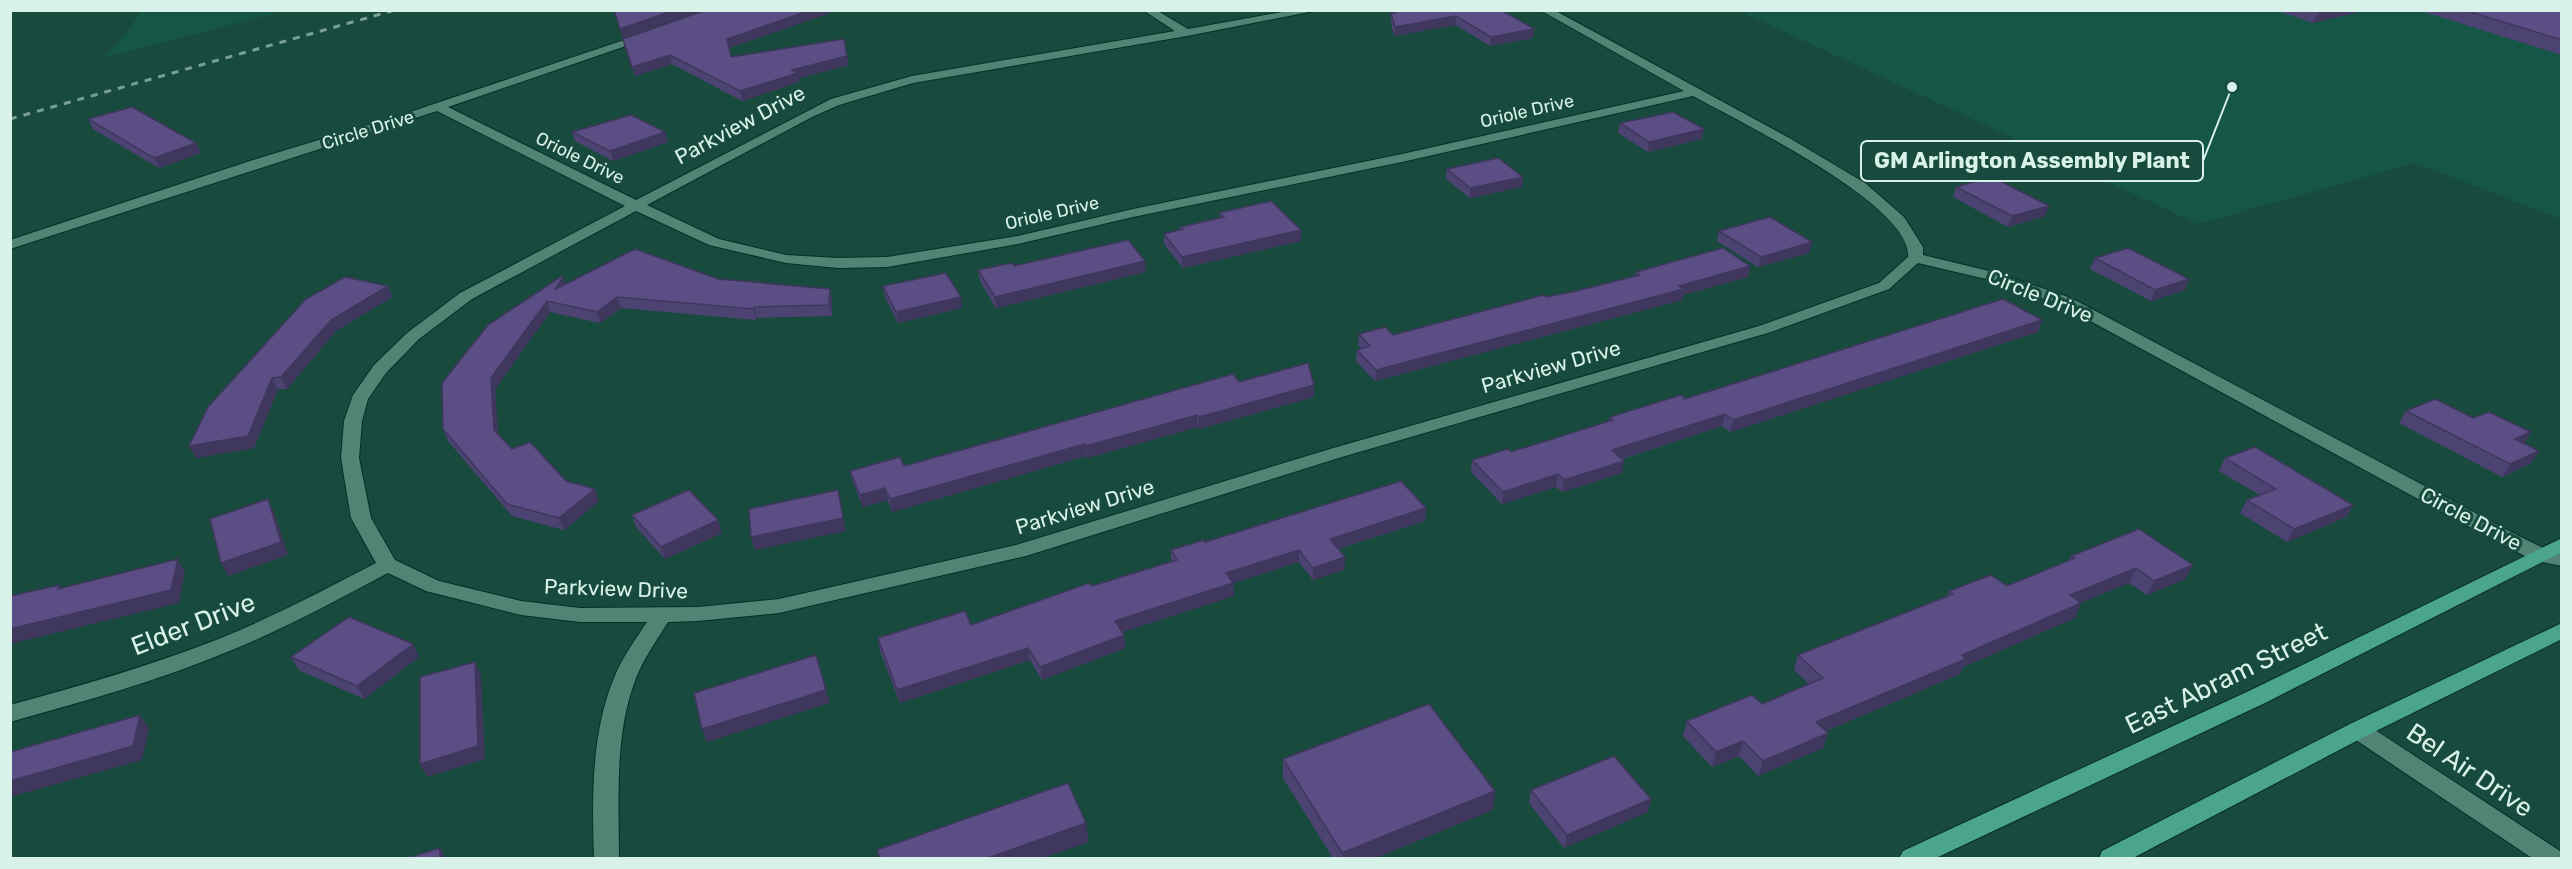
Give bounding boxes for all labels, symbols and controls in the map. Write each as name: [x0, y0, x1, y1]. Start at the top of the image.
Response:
street label: Parkview Drive: [670, 80, 809, 169]
street label: Oriole Drive: [1478, 89, 1576, 133]
street label: Circle Drive: [319, 106, 417, 154]
street label: Oriole Drive: [532, 127, 628, 189]
callout: GM Arlington Assembly Plant: [1861, 141, 2203, 181]
text: GM Arlington Assembly Plant: [1874, 147, 2190, 174]
street label: Oriole Drive: [1003, 191, 1101, 235]
street label: Circle Drive: [1984, 263, 2096, 328]
street label: Parkview Drive: [1478, 335, 1623, 398]
street label: Parkview Drive: [1012, 474, 1157, 540]
street label: Circle Drive: [2416, 481, 2526, 556]
street label: Parkview Drive: [544, 573, 688, 604]
street label: Elder Drive: [127, 587, 260, 662]
street label: East Abram Street: [2120, 616, 2332, 741]
street label: Bel Air Drive: [2401, 717, 2539, 824]

